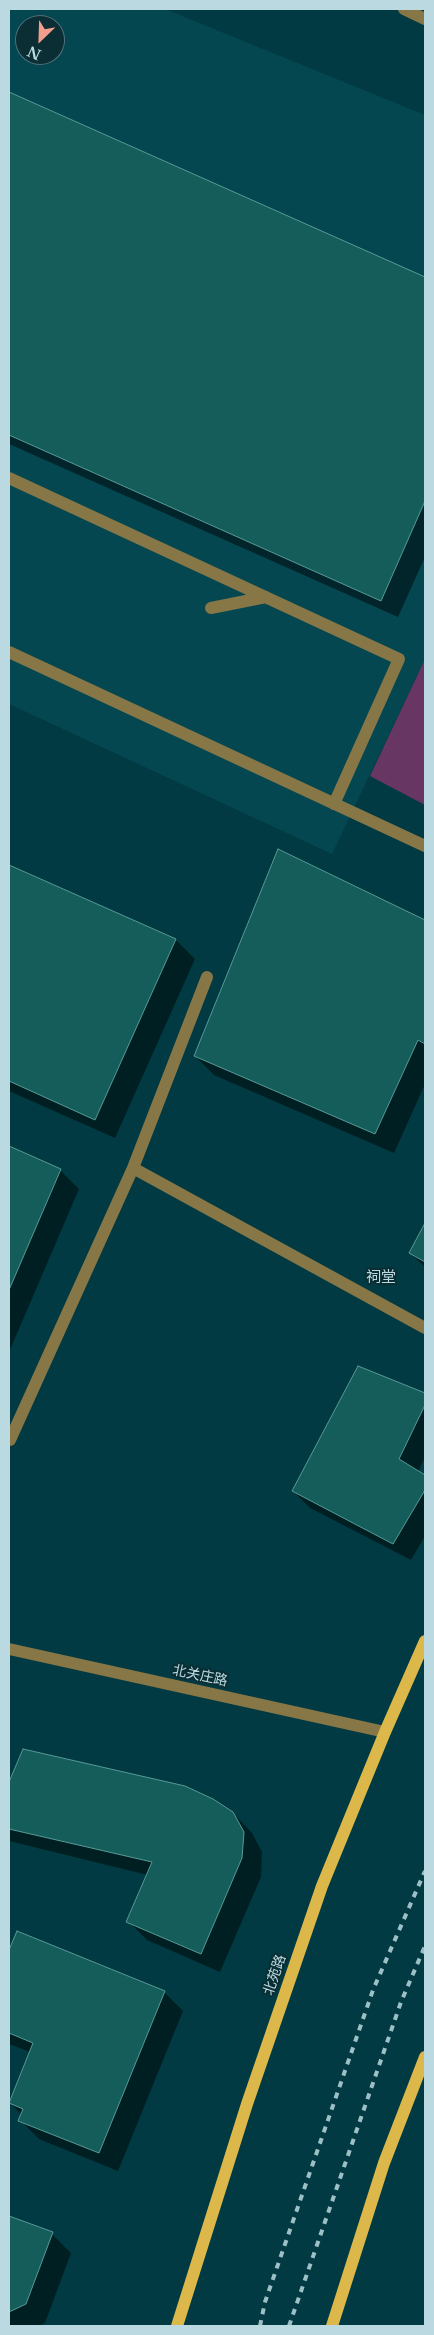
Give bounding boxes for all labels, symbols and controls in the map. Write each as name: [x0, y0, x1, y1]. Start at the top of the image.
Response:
north arrow: [15, 15, 65, 65]
text: N: [25, 42, 44, 64]
district label: 祠堂: [366, 1269, 396, 1287]
street label: 北关庄路: [171, 1662, 229, 1690]
street label: 北苑路: [260, 1952, 290, 1998]

